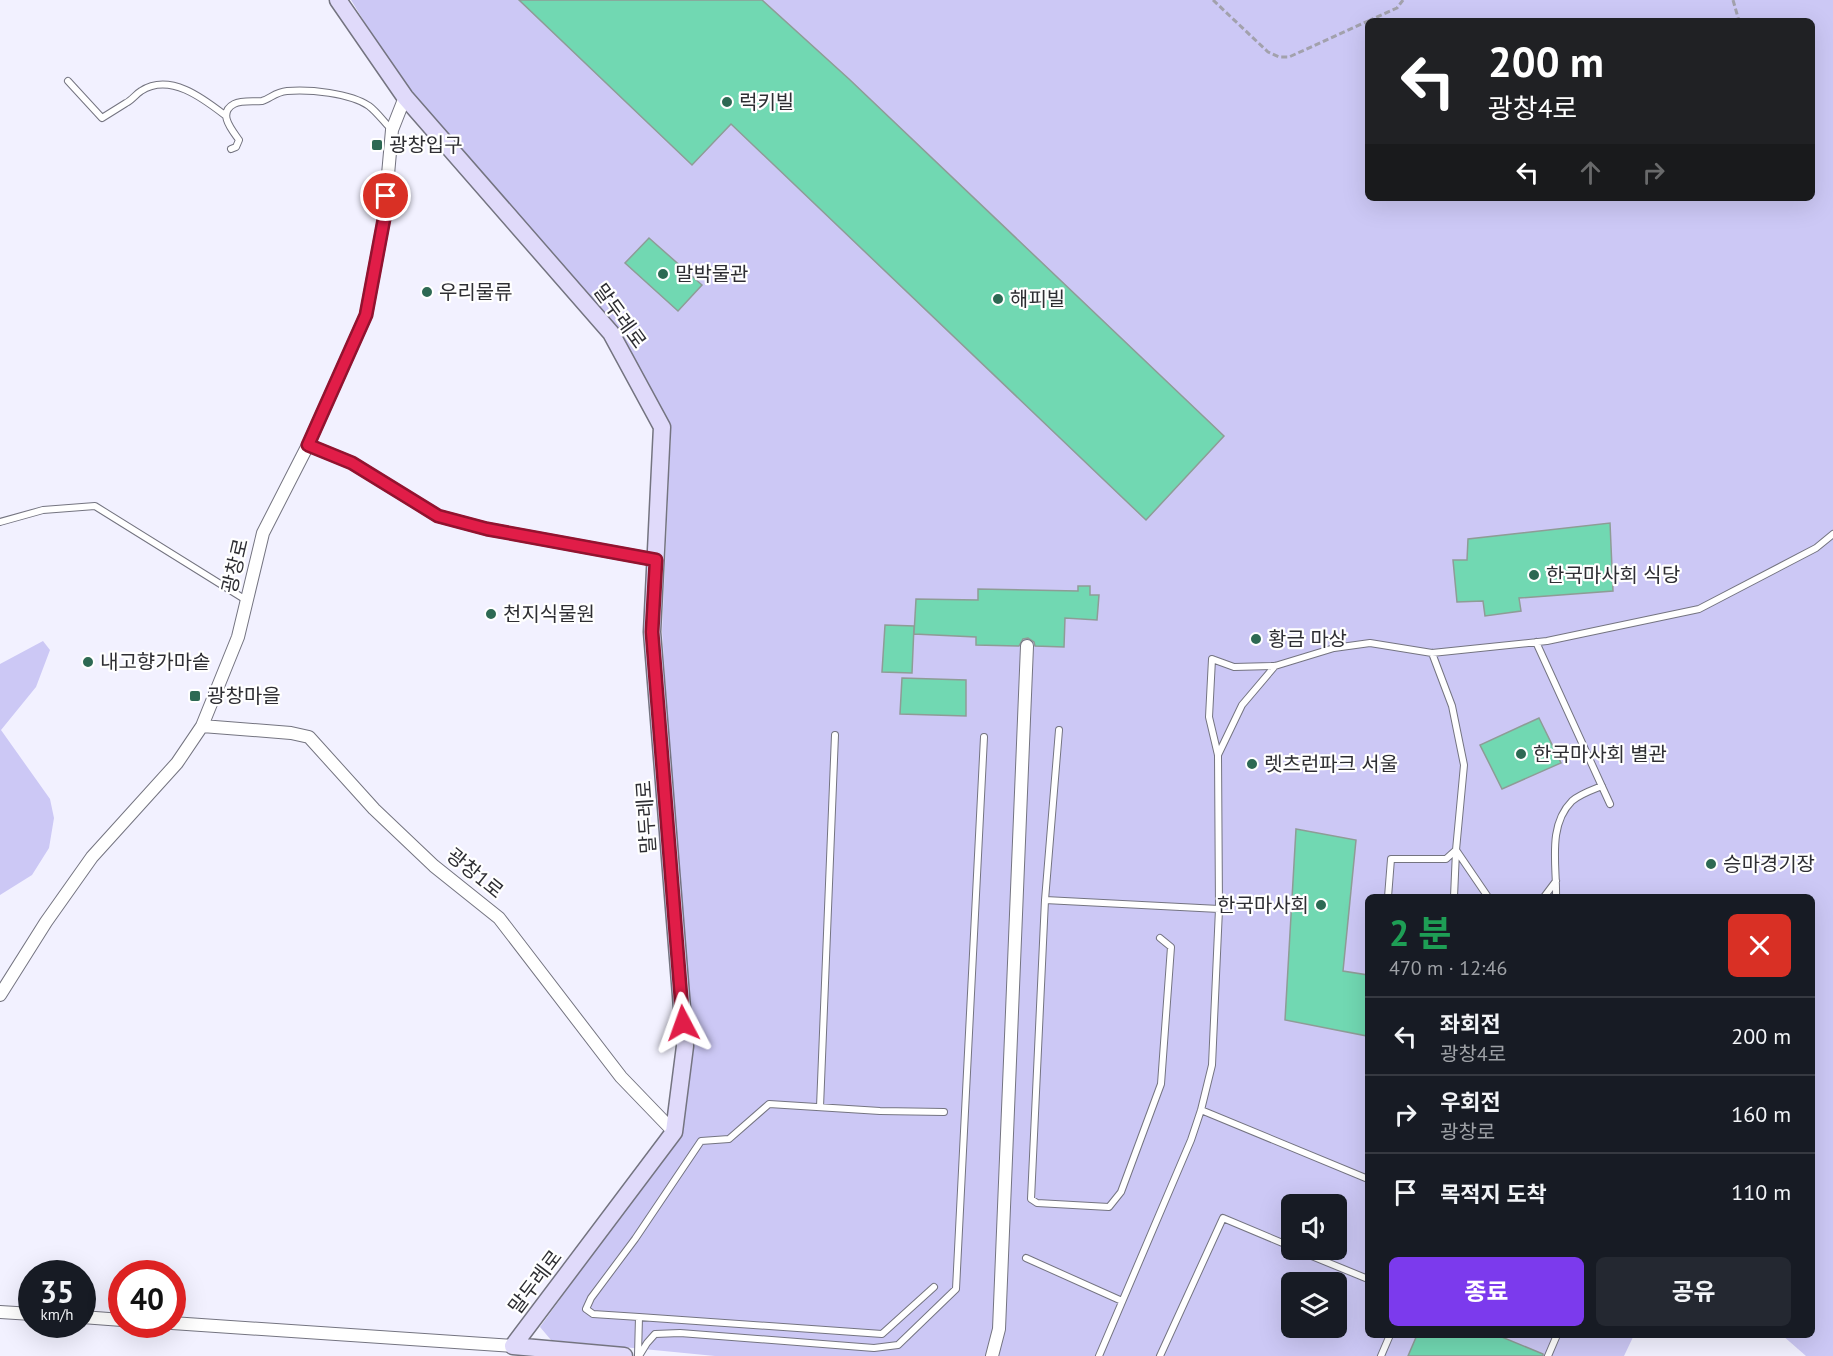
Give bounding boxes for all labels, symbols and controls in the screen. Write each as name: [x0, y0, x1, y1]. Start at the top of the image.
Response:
text: 200 m: [1488, 34, 1604, 89]
icon: left: [1389, 42, 1467, 120]
place label: 럭키빌: [739, 89, 794, 115]
text: 광창4로: [1488, 91, 1577, 125]
marker: 럭키빌: [720, 95, 734, 109]
place label: 광창입구: [389, 132, 463, 158]
marker: 광창입구: [370, 138, 384, 152]
icon: left: [1511, 156, 1544, 189]
icon: ahead: [1574, 156, 1607, 189]
icon: right: [1637, 156, 1670, 189]
pin: [360, 170, 411, 221]
icon: arrive: [369, 179, 402, 212]
place label: 말박물관: [675, 261, 749, 287]
marker: 말박물관: [656, 267, 670, 281]
place label: 우리물류: [439, 279, 513, 305]
street label: 말두레로: [588, 279, 652, 353]
marker: 우리물류: [420, 285, 434, 299]
place label: 해피빌: [1010, 286, 1065, 312]
marker: 해피빌: [991, 292, 1005, 306]
street label: 광창로: [216, 536, 254, 596]
place label: 한국마사회 식당: [1546, 562, 1680, 588]
marker: 한국마사회 식당: [1527, 568, 1541, 582]
place label: 천지식물원: [503, 601, 595, 627]
marker: 천지식물원: [484, 607, 498, 621]
place label: 황금 마상: [1268, 626, 1347, 652]
marker: 황금 마상: [1249, 632, 1263, 646]
place label: 내고향가마솥: [100, 649, 210, 675]
marker: 내고향가마솥: [81, 655, 95, 669]
place label: 광창마을: [207, 683, 281, 709]
marker: 광창마을: [188, 689, 202, 703]
place label: 한국마사회 별관: [1533, 741, 1667, 767]
marker: 한국마사회 별관: [1514, 747, 1528, 761]
place label: 렛츠런파크 서울: [1264, 751, 1398, 777]
marker: 렛츠런파크 서울: [1245, 757, 1259, 771]
street label: 말두레로: [630, 779, 662, 855]
street label: 광창1로: [441, 842, 509, 904]
place label: 승마경기장: [1723, 851, 1815, 877]
marker: 승마경기장: [1704, 857, 1718, 871]
place label: 한국마사회: [1217, 892, 1309, 918]
marker: 한국마사회: [1314, 898, 1328, 912]
text: 2 분: [1389, 909, 1452, 956]
button: close: [1728, 914, 1791, 977]
text: 470 m · 12:46: [1389, 955, 1507, 981]
position arrow: [651, 991, 715, 1055]
text: 좌회전: [1440, 1010, 1501, 1038]
icon: left: [1389, 1020, 1422, 1053]
text: 200 m: [1731, 1022, 1791, 1050]
text: 광창4로: [1440, 1041, 1506, 1067]
text: 우회전: [1440, 1088, 1501, 1116]
icon: right: [1389, 1098, 1422, 1131]
text: 160 m: [1731, 1100, 1791, 1128]
text: 광창로: [1440, 1119, 1495, 1145]
icon: arrive: [1389, 1176, 1422, 1209]
text: 110 m: [1731, 1178, 1791, 1206]
text: 목적지 도착: [1440, 1180, 1547, 1208]
map controls: [1281, 1194, 1347, 1338]
button: sound: [1281, 1194, 1347, 1260]
street label: 말두레로: [502, 1245, 568, 1319]
button: 종료: [1389, 1257, 1584, 1326]
button: 공유: [1596, 1257, 1791, 1326]
speed limit sign: 40: [108, 1260, 186, 1338]
text: 35: [40, 1272, 74, 1311]
button: layers: [1281, 1272, 1347, 1338]
text: km/h: [41, 1305, 73, 1324]

